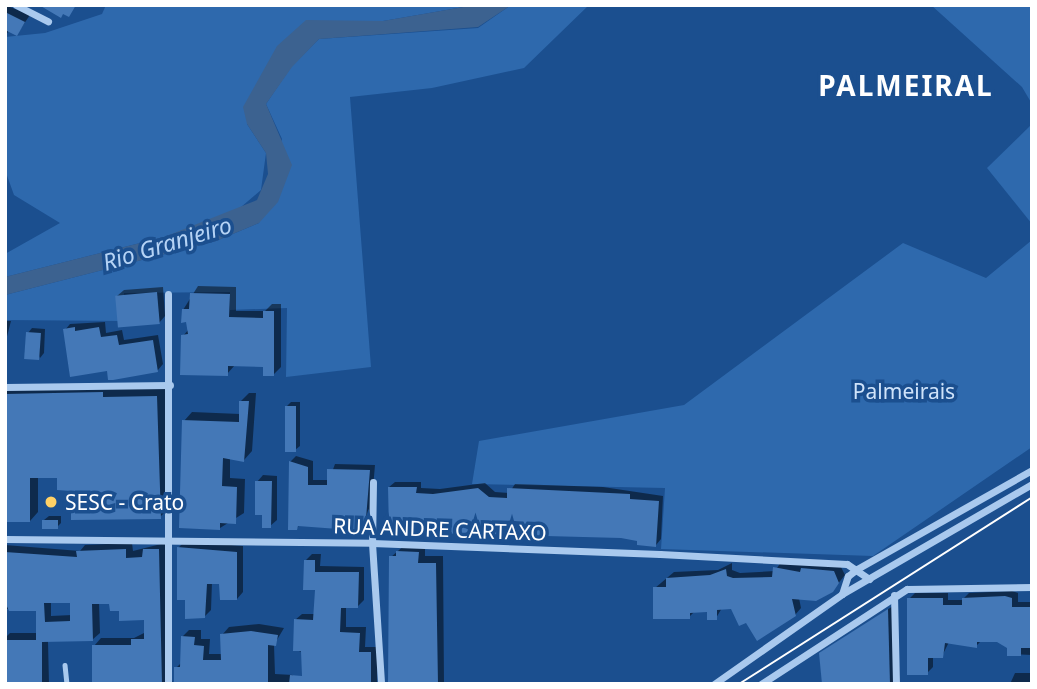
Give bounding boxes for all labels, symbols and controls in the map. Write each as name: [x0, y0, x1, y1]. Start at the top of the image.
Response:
district label: PALMEIRAL: [819, 68, 993, 102]
water label: Rio Granjeiro: [99, 210, 235, 276]
park label: Palmeirais: [853, 378, 955, 404]
place label: SESC - Crato: [65, 489, 184, 515]
marker: SESC - Crato: [43, 494, 59, 510]
street label: RUA ANDRE CARTAXO: [333, 513, 547, 545]

